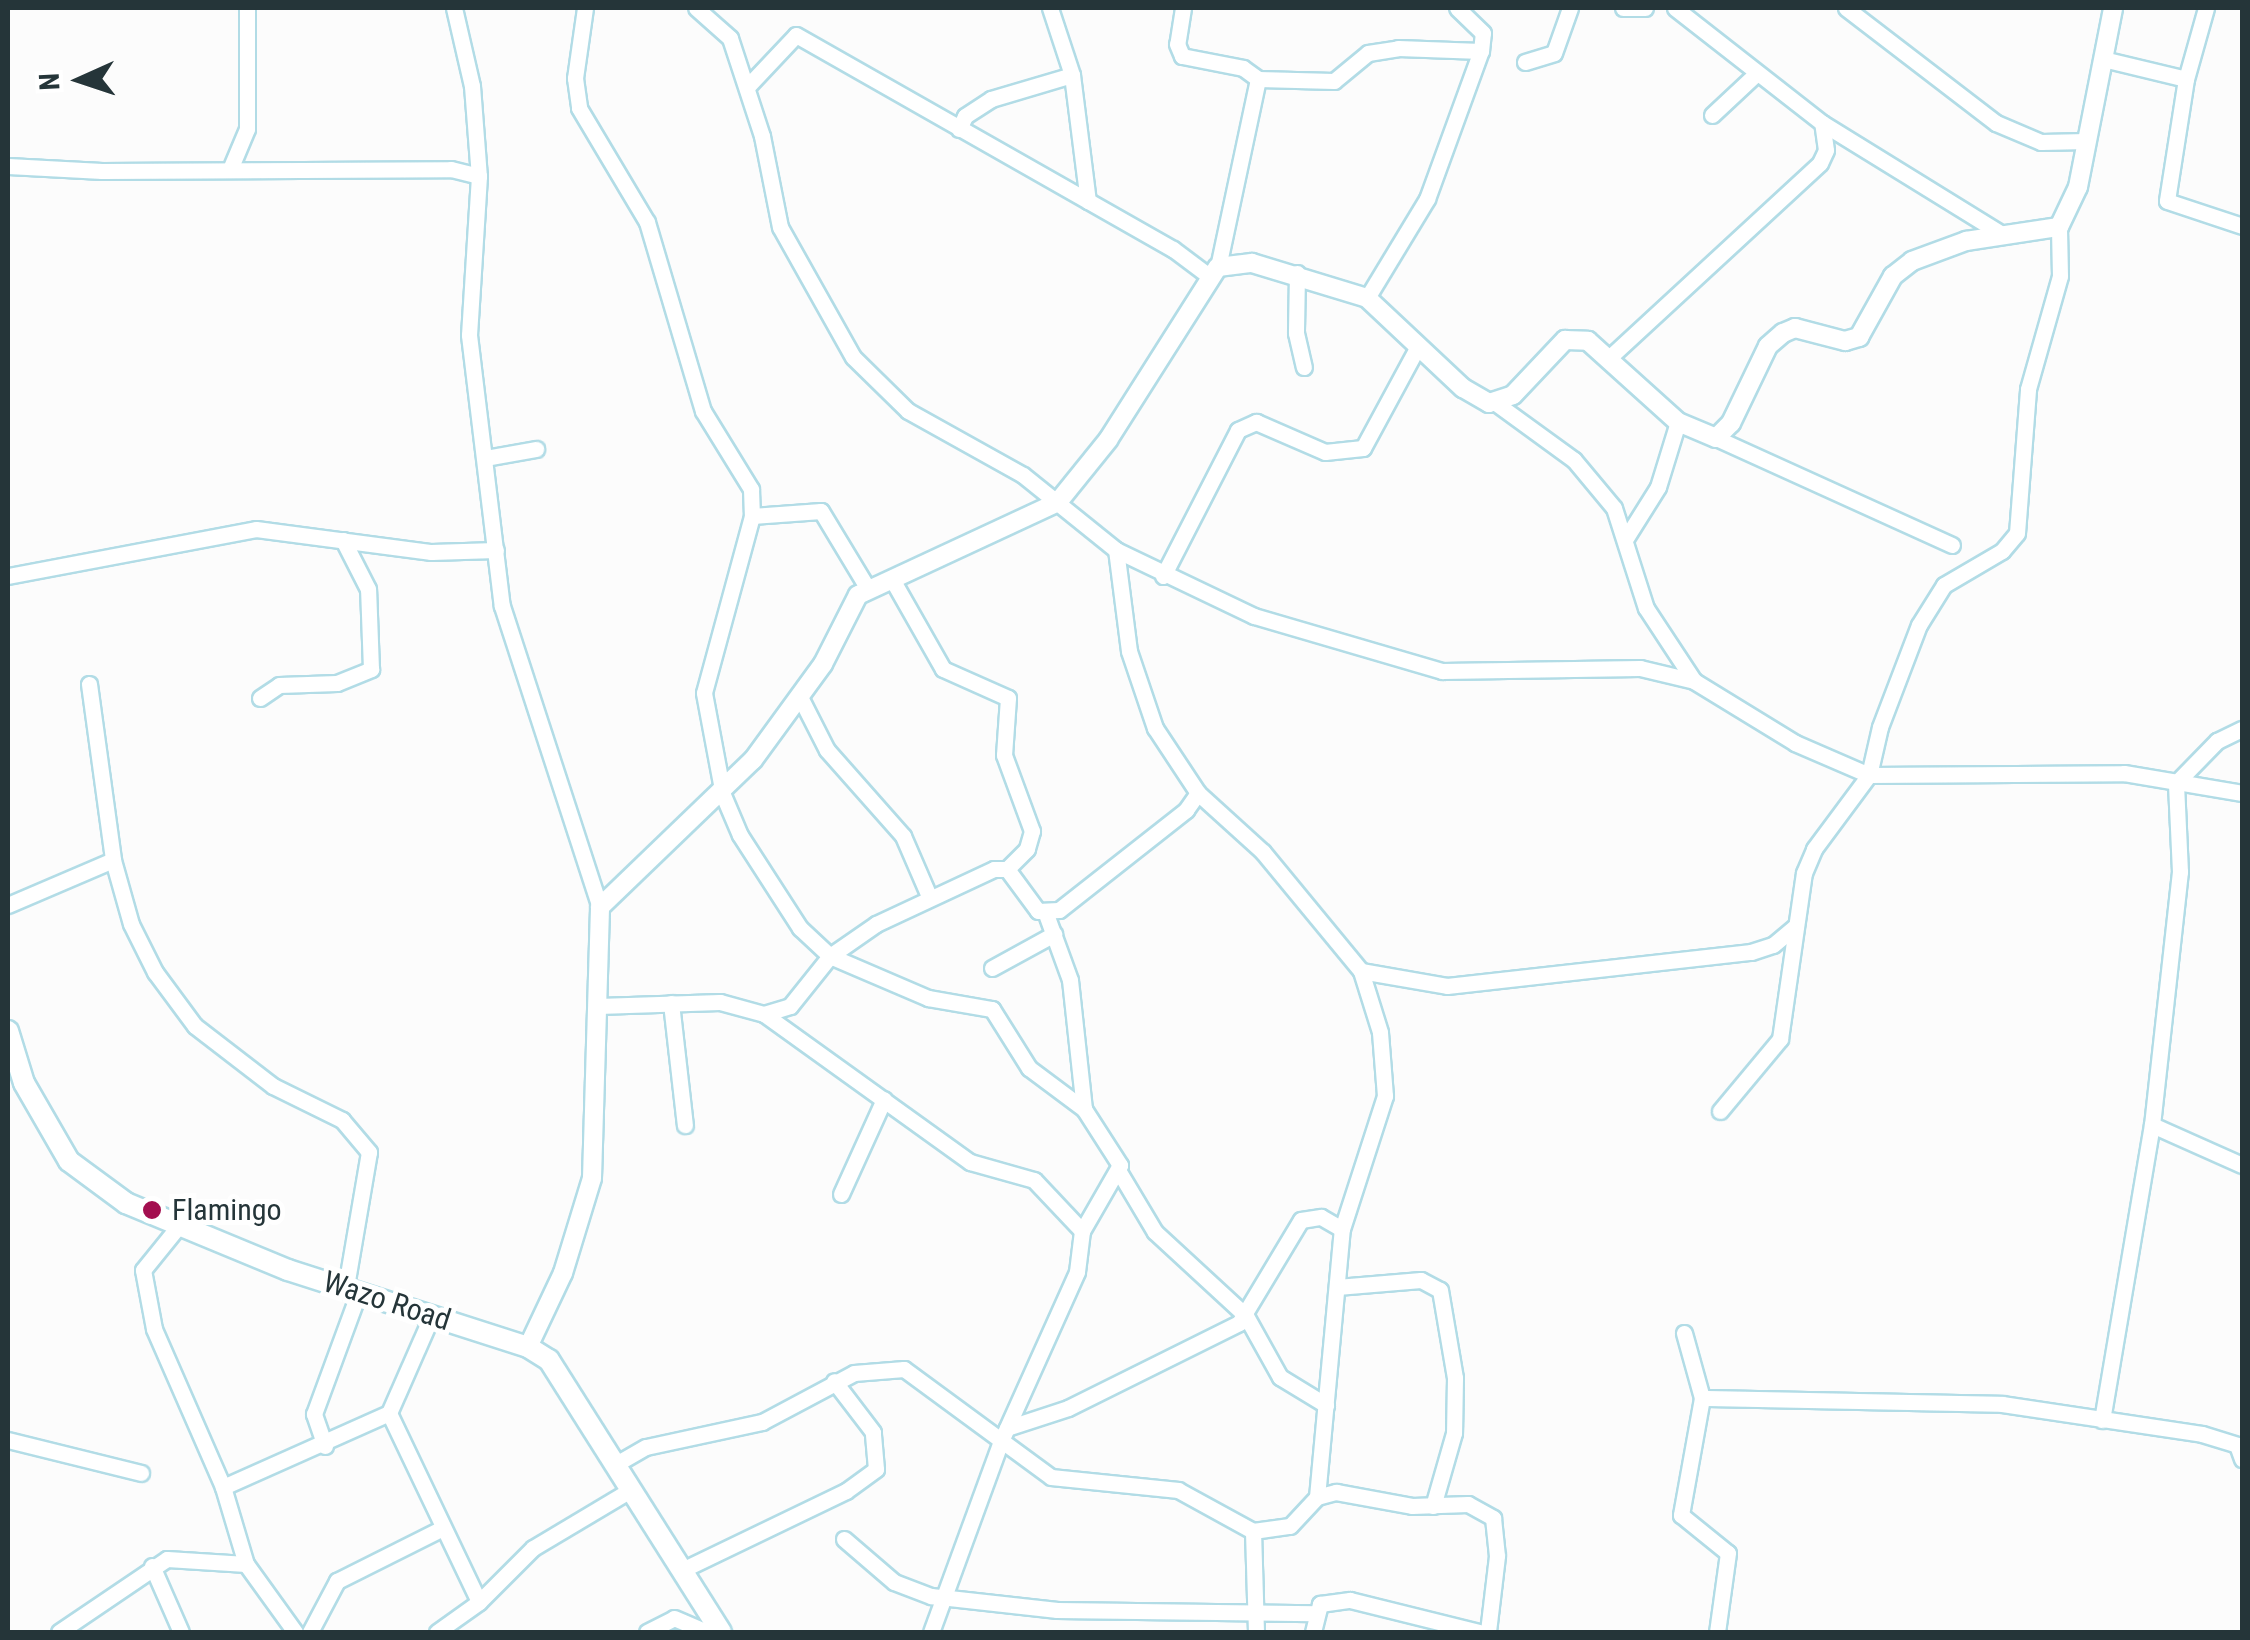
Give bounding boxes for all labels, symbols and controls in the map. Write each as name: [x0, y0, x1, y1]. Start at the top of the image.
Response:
north arrow: [30, 30, 130, 130]
text: N: [33, 72, 66, 91]
place label: Flamingo: [172, 1192, 282, 1228]
marker: Flamingo: [141, 1199, 163, 1221]
street label: Wazo Road: [319, 1264, 455, 1338]

